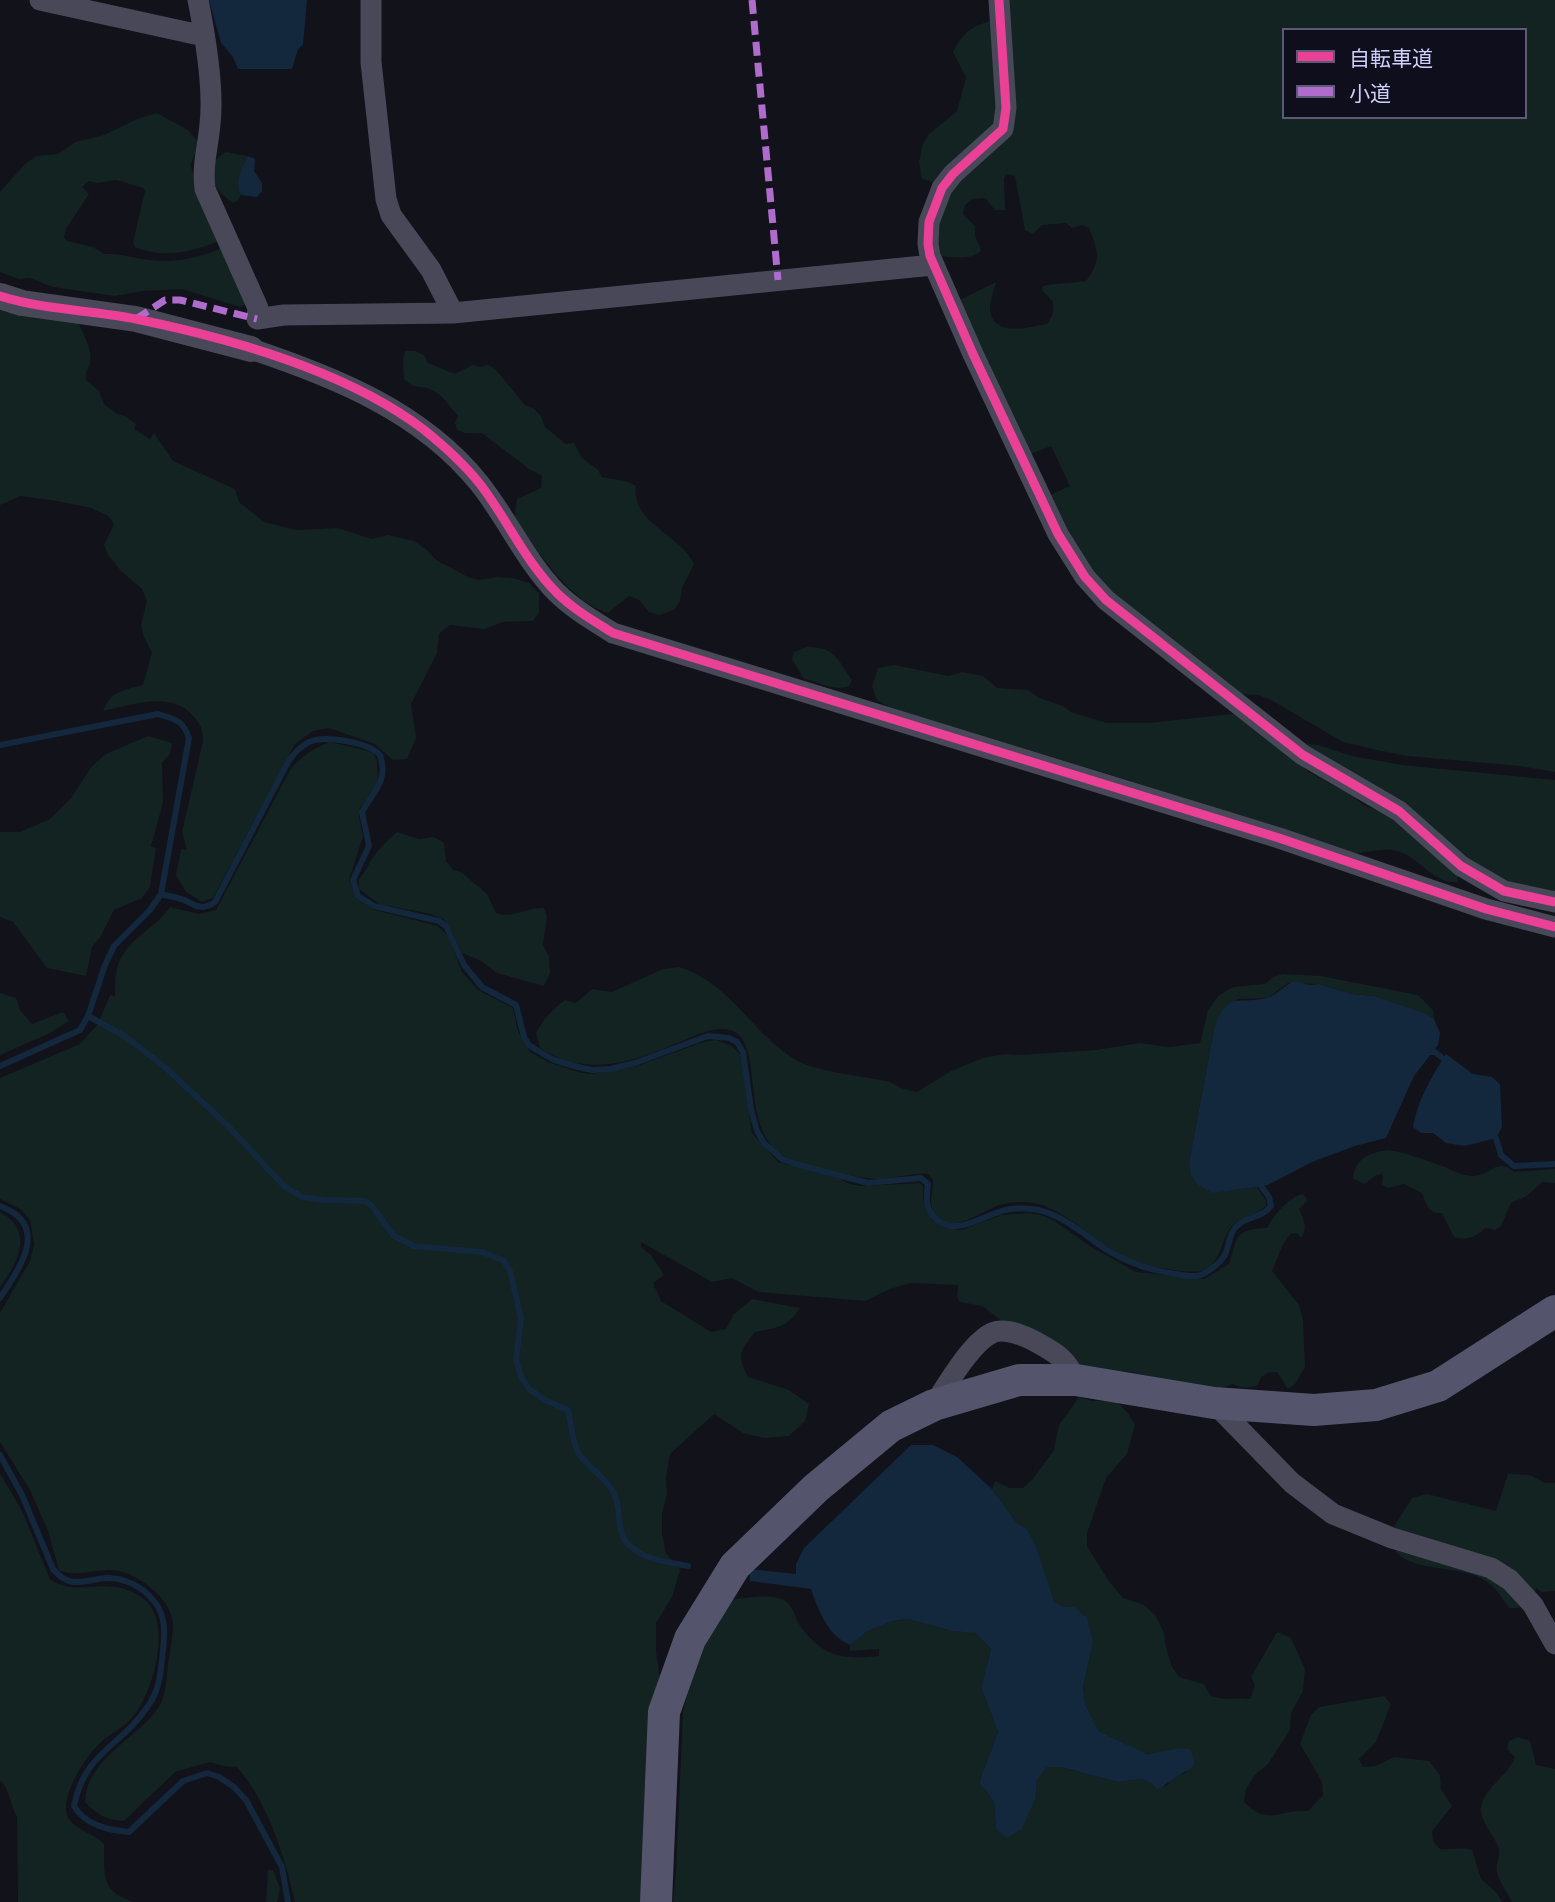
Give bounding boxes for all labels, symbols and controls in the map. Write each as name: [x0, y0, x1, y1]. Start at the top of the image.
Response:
legend: [1282, 28, 1527, 119]
text: 自転車道: [1349, 46, 1433, 71]
text: 小道: [1349, 81, 1391, 106]

